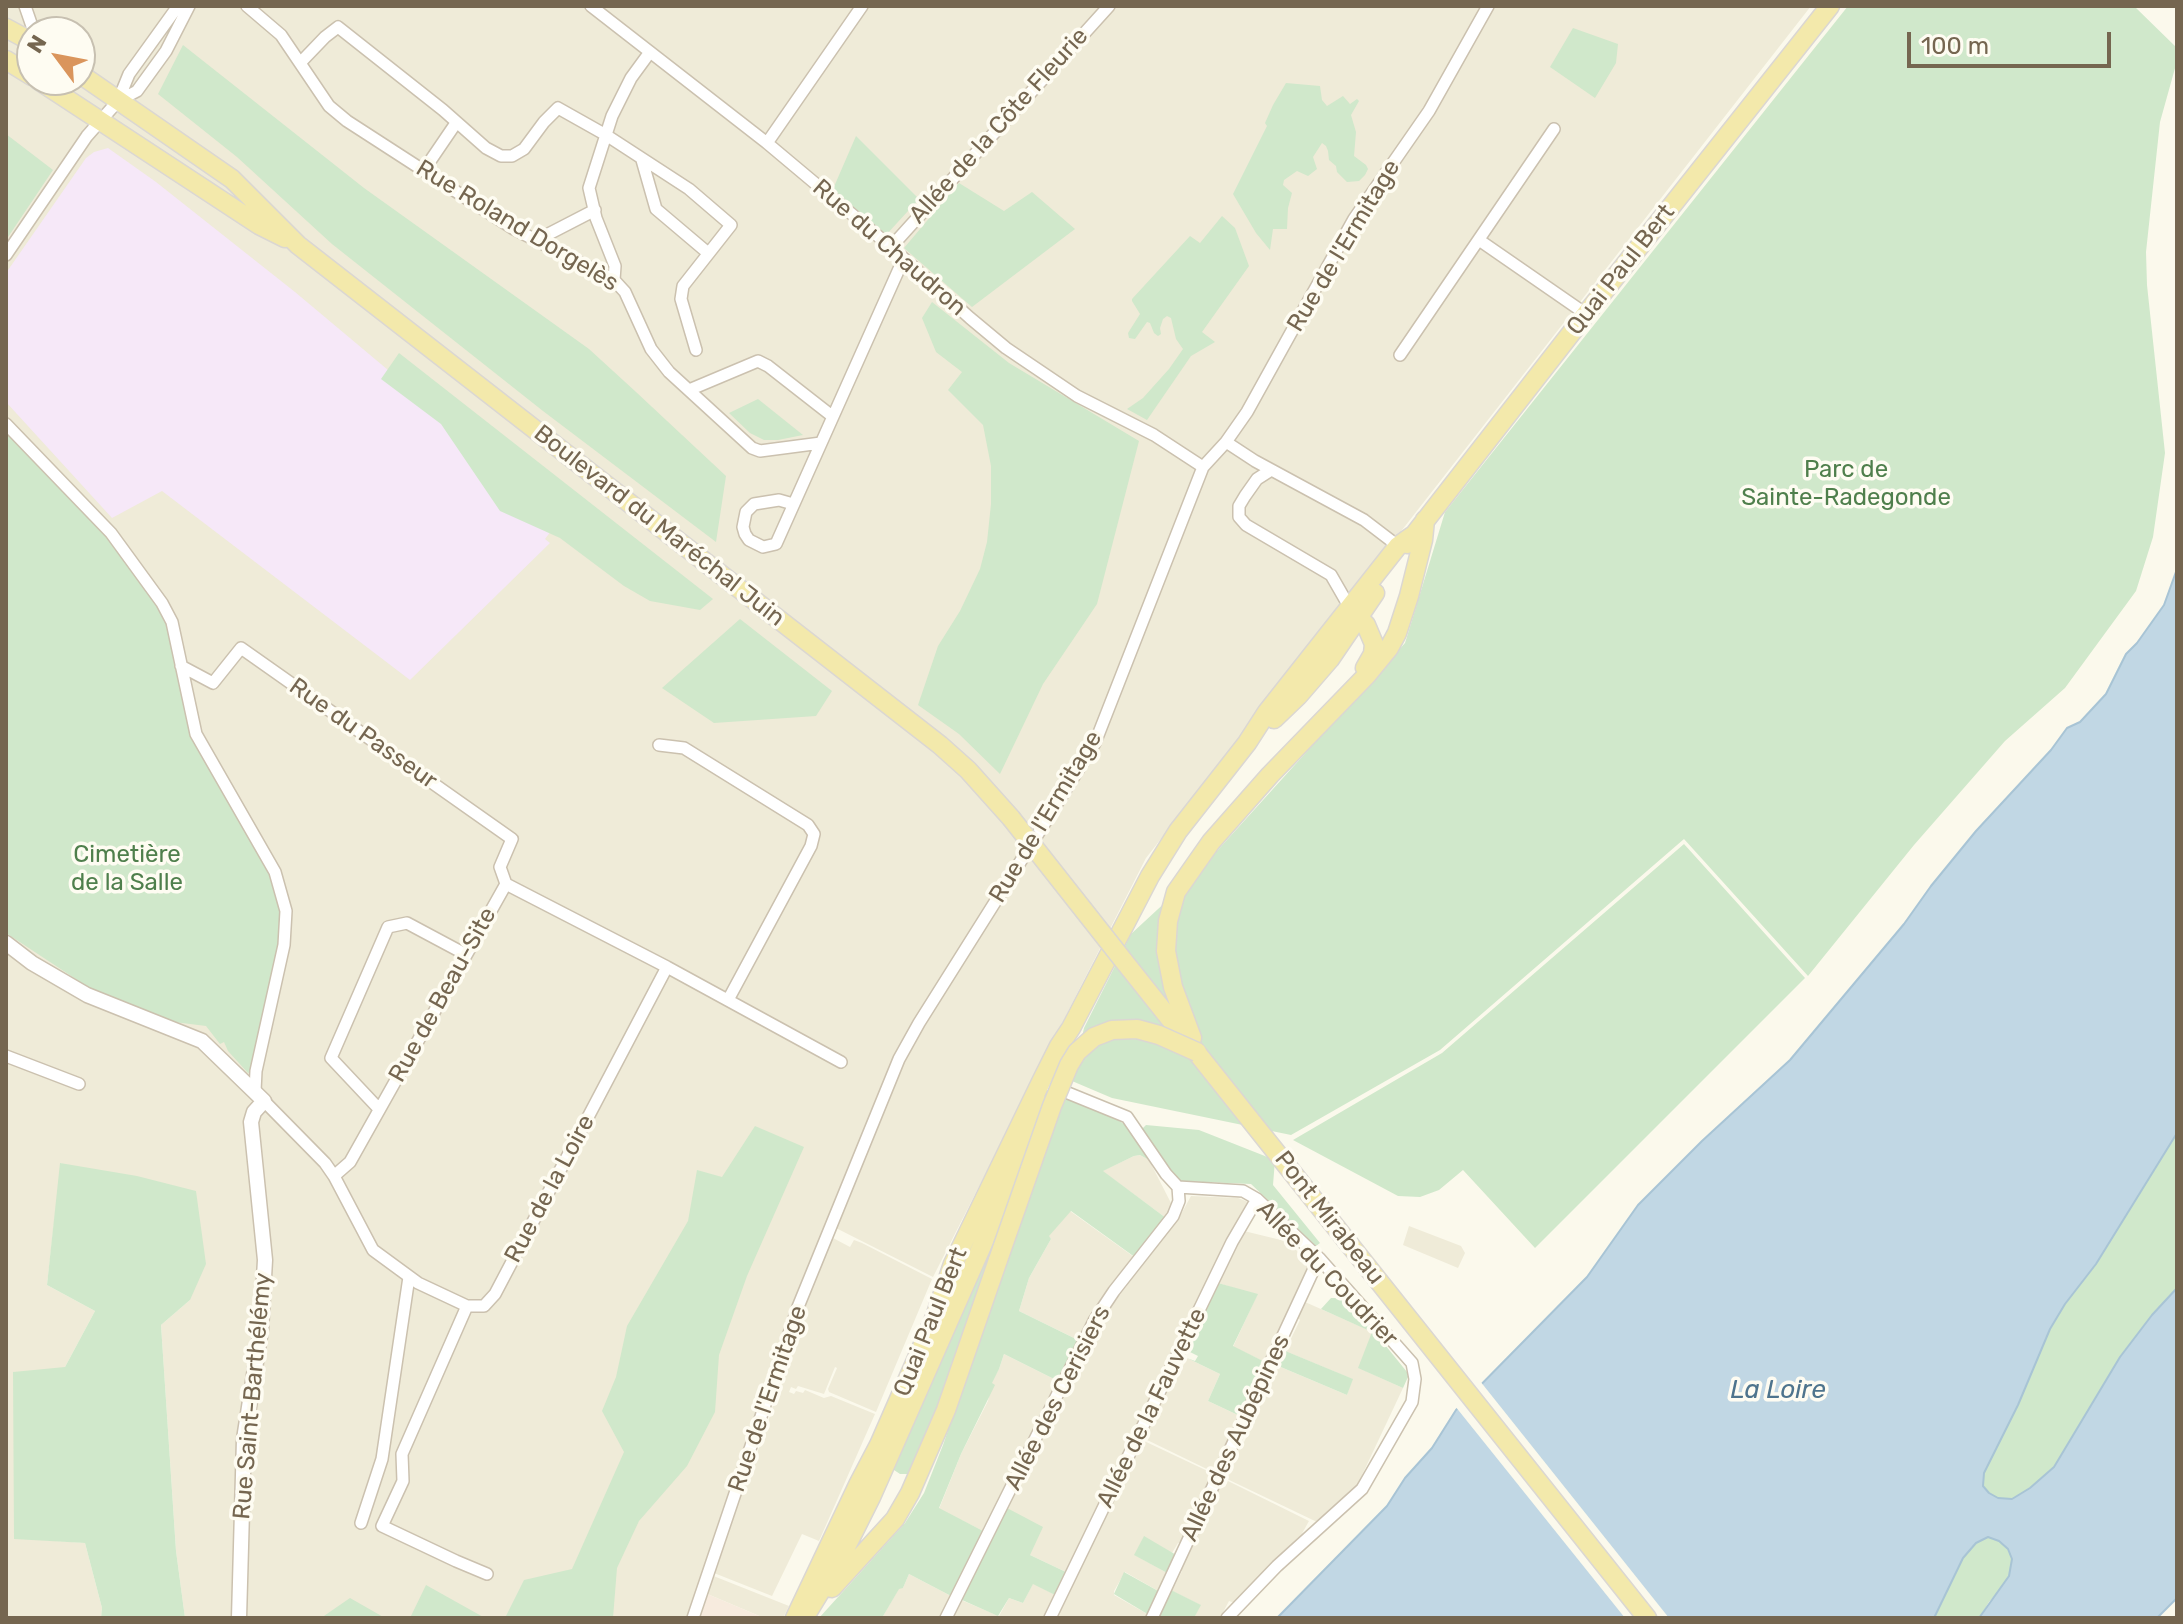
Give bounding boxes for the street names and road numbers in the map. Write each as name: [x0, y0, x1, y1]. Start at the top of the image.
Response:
street label: Allée de la Côte Fleurie: [903, 22, 1095, 230]
street label: Rue Roland Dorgelès: [411, 154, 623, 298]
street label: Rue de l'Ermitage: [1281, 155, 1407, 337]
street label: Rue du Chaudron: [806, 174, 972, 322]
street label: Quai Paul Bert: [1561, 199, 1681, 341]
street label: Boulevard du Maréchal Juin: [528, 419, 790, 633]
street label: Rue du Passeur: [283, 672, 443, 796]
street label: Rue de l'Ermitage: [983, 726, 1109, 908]
street label: Rue de Beau-Site: [383, 903, 503, 1087]
street label: Rue de la Loire: [499, 1110, 601, 1268]
street label: Pont Mirabeau: [1268, 1146, 1390, 1290]
street label: Allée du Coudrier: [1250, 1195, 1404, 1353]
street label: Quai Paul Bert: [888, 1243, 974, 1401]
street label: Rue Saint-Barthélémy: [228, 1271, 278, 1521]
street label: Allée des Cerisiers: [999, 1301, 1117, 1495]
street label: Rue de l'Ermitage: [723, 1302, 813, 1496]
street label: Allée de la Fauvette: [1091, 1303, 1213, 1513]
street label: Allée des Aubépines: [1175, 1330, 1297, 1546]

